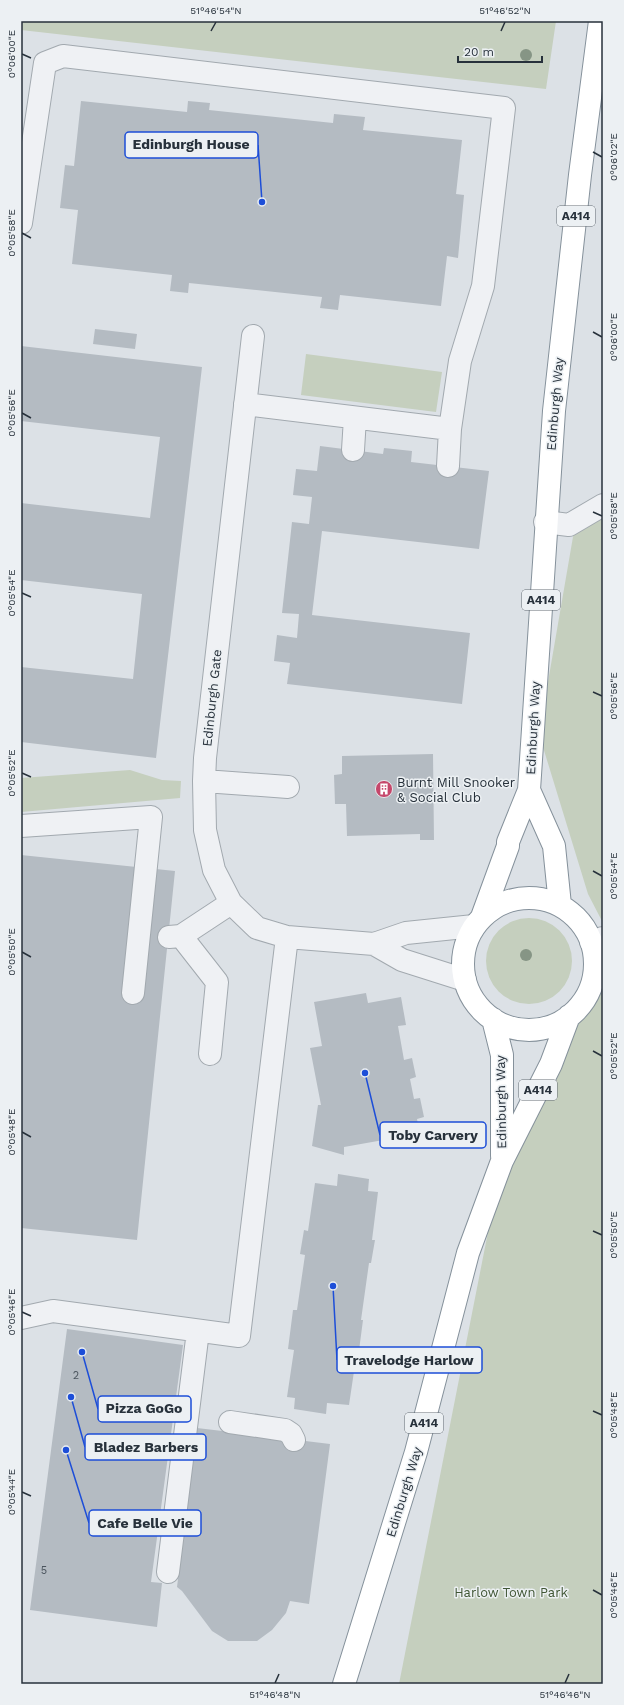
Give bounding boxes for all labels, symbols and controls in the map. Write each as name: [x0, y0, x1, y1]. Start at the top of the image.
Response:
text: 51°46'54"N: [190, 5, 242, 16]
text: 51°46'52"N: [479, 5, 531, 16]
text: 0°06'00"E: [6, 30, 17, 78]
scale bar: [458, 38, 542, 64]
text: 20 m: [464, 45, 494, 59]
callout: Edinburgh House: [125, 132, 258, 158]
text: 0°06'02"E: [608, 133, 619, 181]
text: Edinburgh House: [132, 136, 250, 152]
road number: A414: [557, 206, 595, 226]
text: 0°05'58"E: [6, 209, 17, 257]
text: 0°06'00"E: [608, 313, 619, 361]
street label: Edinburgh Way: [543, 356, 567, 451]
text: 0°05'56"E: [6, 389, 17, 437]
text: 0°05'58"E: [608, 492, 619, 540]
text: 0°05'54"E: [6, 569, 17, 617]
road number: A414: [522, 590, 560, 610]
street label: Edinburgh Gate: [199, 649, 225, 747]
text: 0°05'56"E: [608, 672, 619, 720]
street label: Edinburgh Way: [523, 681, 543, 775]
text: 0°05'52"E: [6, 749, 17, 797]
place label: Burnt Mill Snooker & Social Club: [397, 775, 515, 805]
building icon: Burnt Mill Snooker & Social Club: [374, 779, 394, 799]
text: 0°05'54"E: [608, 852, 619, 900]
text: 0°05'50"E: [6, 928, 17, 976]
text: 0°05'52"E: [608, 1032, 619, 1080]
street label: Edinburgh Way: [493, 1055, 509, 1149]
road number: A414: [519, 1080, 557, 1100]
text: 0°05'48"E: [6, 1109, 17, 1155]
callout: Toby Carvery: [380, 1122, 486, 1148]
text: Toby Carvery: [388, 1127, 478, 1143]
text: 0°05'50"E: [608, 1211, 619, 1259]
text: 0°05'46"E: [6, 1289, 17, 1335]
callout: Travelodge Harlow: [337, 1347, 482, 1373]
text: Travelodge Harlow: [344, 1352, 474, 1368]
house number: 2: [73, 1369, 79, 1382]
text: 0°05'48"E: [608, 1392, 619, 1438]
callout: Pizza GoGo: [98, 1396, 191, 1422]
text: Pizza GoGo: [106, 1400, 182, 1416]
road number: A414: [405, 1413, 443, 1433]
callout: Bladez Barbers: [85, 1434, 206, 1460]
text: Bladez Barbers: [94, 1439, 199, 1455]
street label: Edinburgh Way: [383, 1445, 425, 1539]
text: 0°05'44"E: [6, 1469, 17, 1515]
callout: Cafe Belle Vie: [89, 1510, 201, 1536]
text: Cafe Belle Vie: [97, 1515, 193, 1531]
house number: 5: [41, 1564, 47, 1577]
text: 0°05'46"E: [608, 1572, 619, 1618]
park label: Harlow Town Park: [454, 1585, 568, 1600]
text: 51°46'48"N: [249, 1689, 301, 1700]
text: 51°46'46"N: [539, 1689, 591, 1700]

